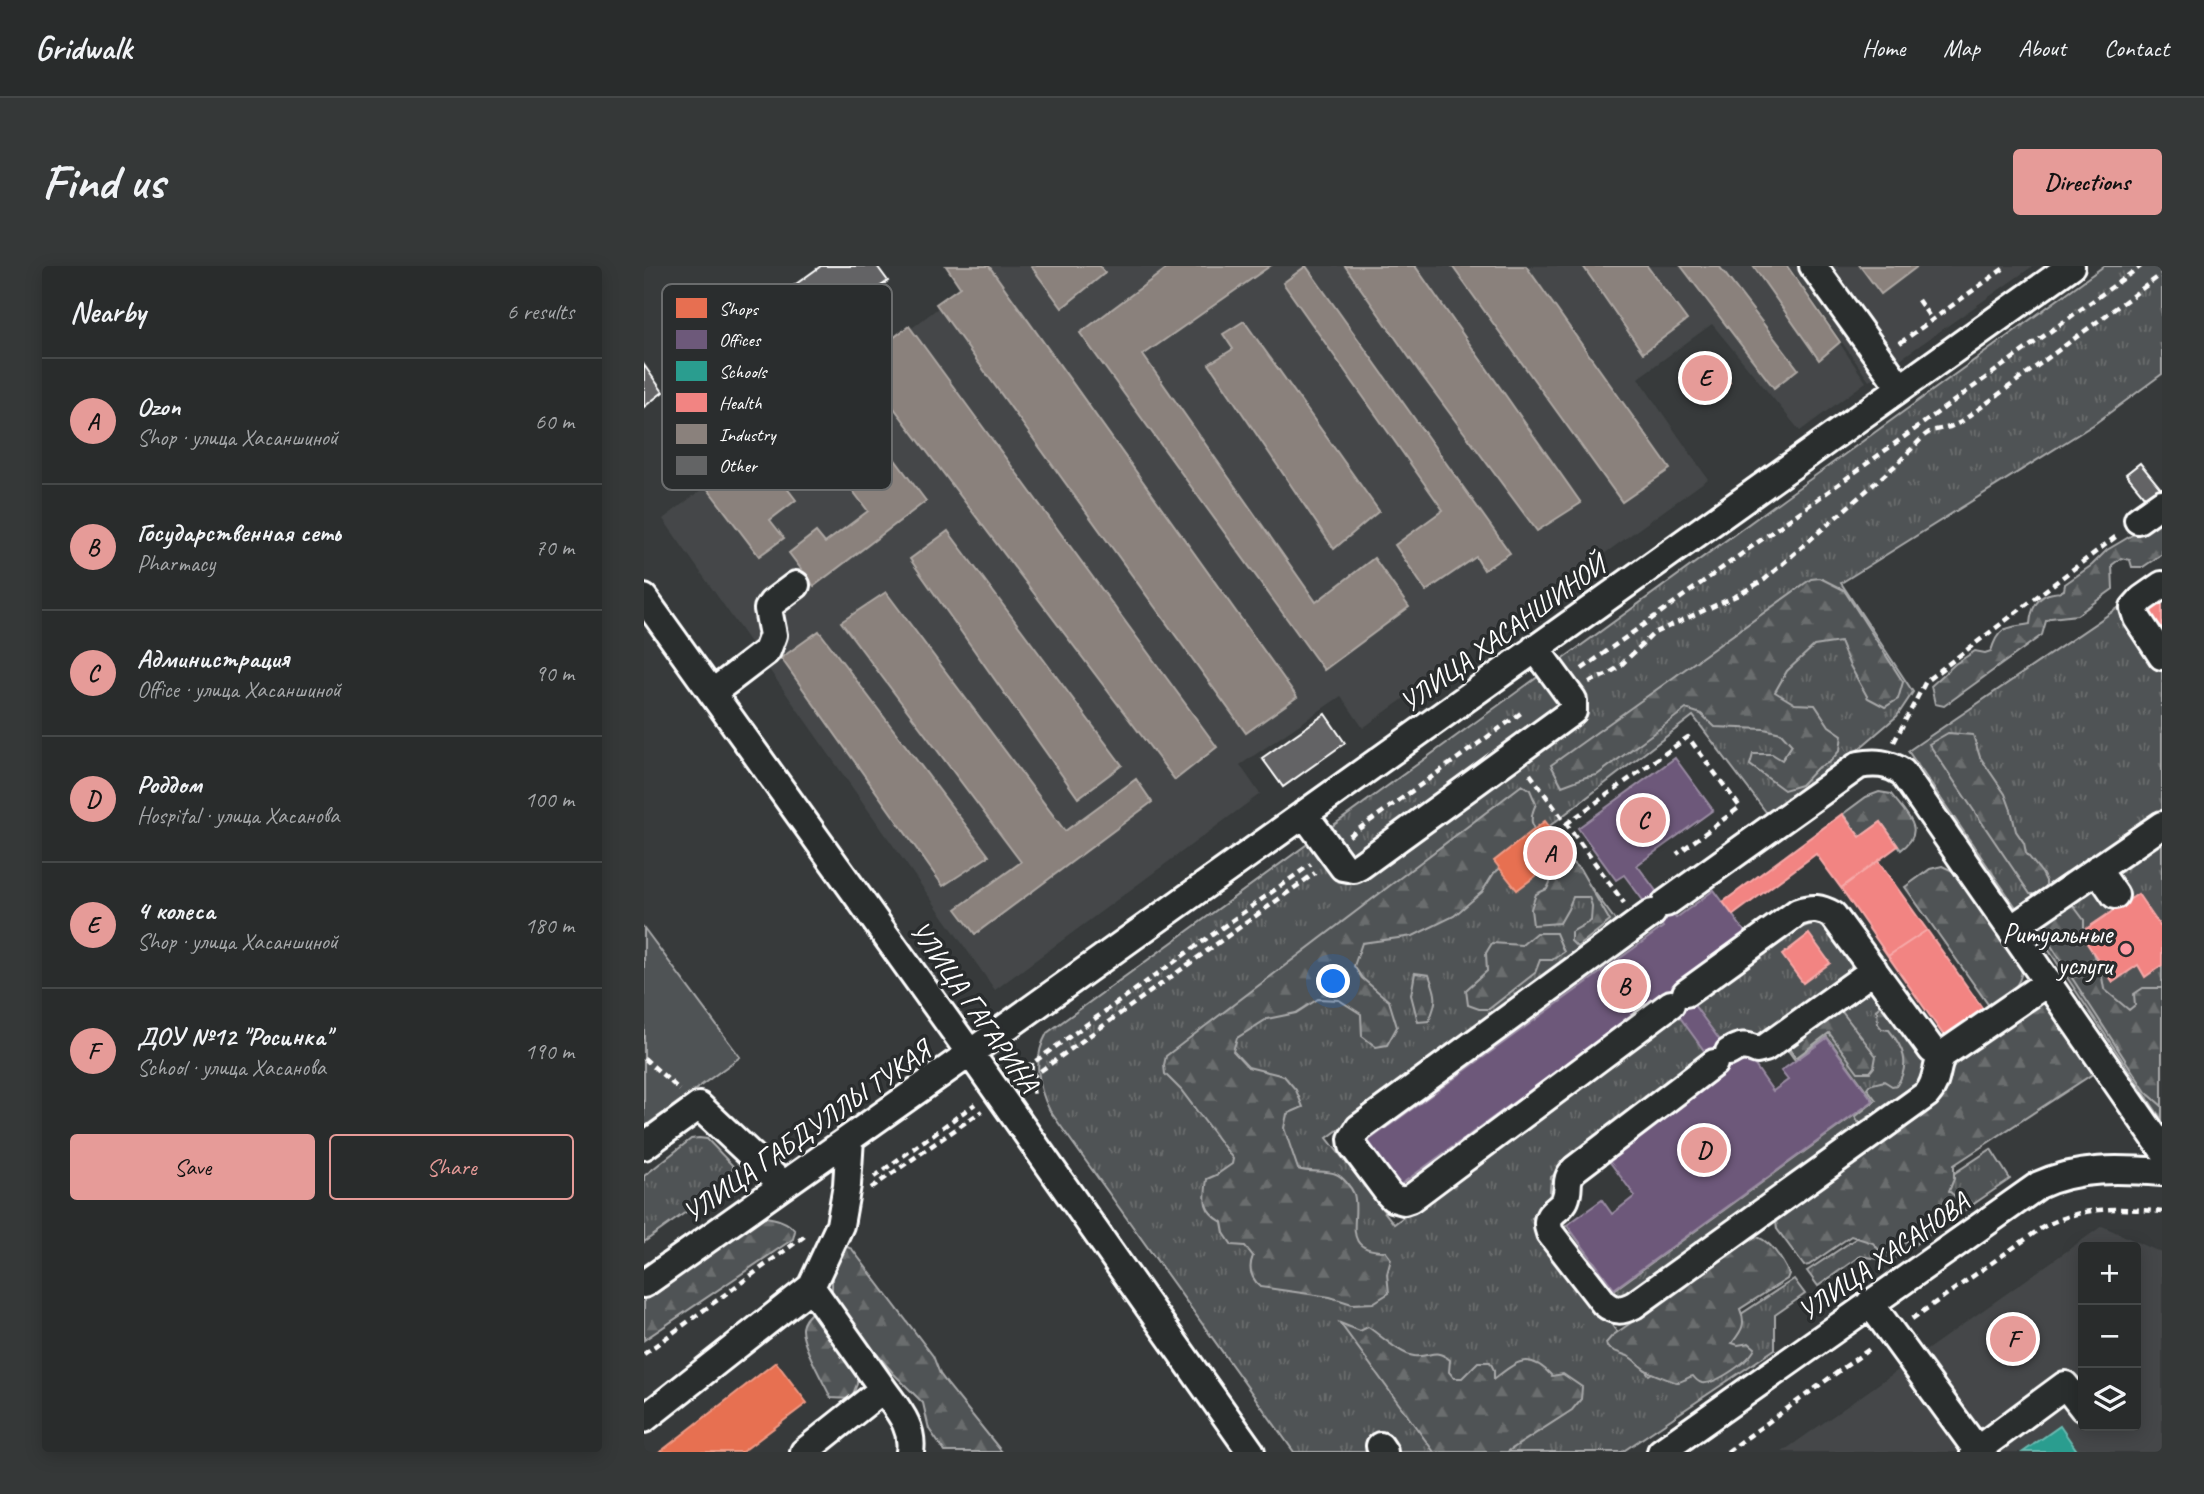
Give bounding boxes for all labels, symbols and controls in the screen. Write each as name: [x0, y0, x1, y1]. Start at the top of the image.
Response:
text: Gridwalk: [35, 27, 132, 69]
text: Home: [1862, 33, 1905, 63]
text: Map: [1943, 33, 1980, 63]
text: About: [2018, 33, 2066, 63]
text: Contact: [2104, 33, 2169, 63]
button: Directions: [2013, 149, 2162, 215]
text: Find us: [42, 151, 164, 213]
legend: [662, 284, 892, 490]
text: Nearby: [70, 293, 146, 331]
text: 6 results: [507, 297, 574, 326]
text: Shops: [719, 297, 759, 321]
text: Offices: [719, 328, 762, 352]
pin: E: [1682, 352, 1728, 404]
text: Schools: [719, 360, 769, 384]
text: Ozon: [137, 390, 180, 423]
text: Health: [719, 391, 762, 415]
text: A: [87, 407, 99, 436]
text: 60 m: [535, 407, 574, 436]
text: Shop · улица Хасаншиной: [137, 423, 338, 452]
text: Industry: [719, 423, 777, 447]
text: Other: [719, 454, 759, 478]
text: Государственная сеть: [137, 516, 341, 549]
text: B: [87, 533, 99, 562]
text: 70 m: [535, 533, 574, 562]
street label: УЛИЦА ХАСАНШИНОЙ: [1393, 544, 1616, 720]
text: Pharmacy: [137, 549, 215, 578]
text: Администрация: [137, 642, 289, 675]
text: C: [88, 659, 98, 688]
text: 90 m: [535, 659, 574, 688]
text: Office · улица Хасаншиной: [137, 675, 341, 704]
text: Роддом: [137, 768, 202, 801]
text: D: [86, 785, 100, 814]
text: 100 m: [525, 785, 574, 814]
pin: C: [1620, 794, 1666, 846]
text: Hospital · улица Хасанова: [137, 801, 339, 830]
pin: A: [1527, 827, 1573, 879]
text: 4 колеса: [137, 894, 215, 927]
text: E: [87, 911, 99, 940]
text: 180 m: [525, 911, 574, 940]
street label: УЛИЦА ГАГАРИНА: [903, 914, 1048, 1100]
place label: Ритуальные услуги: [2002, 916, 2115, 983]
text: Shop · улица Хасаншиной: [137, 927, 338, 956]
marker: Ритуальные услуги: [2118, 941, 2134, 957]
pin: B: [1601, 960, 1647, 1012]
your location: [1316, 964, 1350, 998]
text: ДОУ №12 "Росинка": [137, 1020, 331, 1053]
street label: УЛИЦА ГАБДУЛЛЫ ТУКАЯ: [676, 1030, 940, 1230]
text: F: [88, 1037, 98, 1066]
text: 190 m: [525, 1037, 574, 1066]
text: School · улица Хасанова: [137, 1053, 326, 1082]
pin: D: [1681, 1124, 1727, 1176]
button: Save: [70, 1134, 315, 1200]
button: Share: [329, 1134, 574, 1200]
street label: УЛИЦА ХАСАНОВА: [1791, 1183, 1977, 1328]
map controls: [2078, 1242, 2141, 1431]
button: +: [2078, 1242, 2141, 1305]
button: −: [2078, 1305, 2141, 1368]
pin: F: [1990, 1313, 2036, 1365]
button: layers: [2078, 1368, 2141, 1431]

